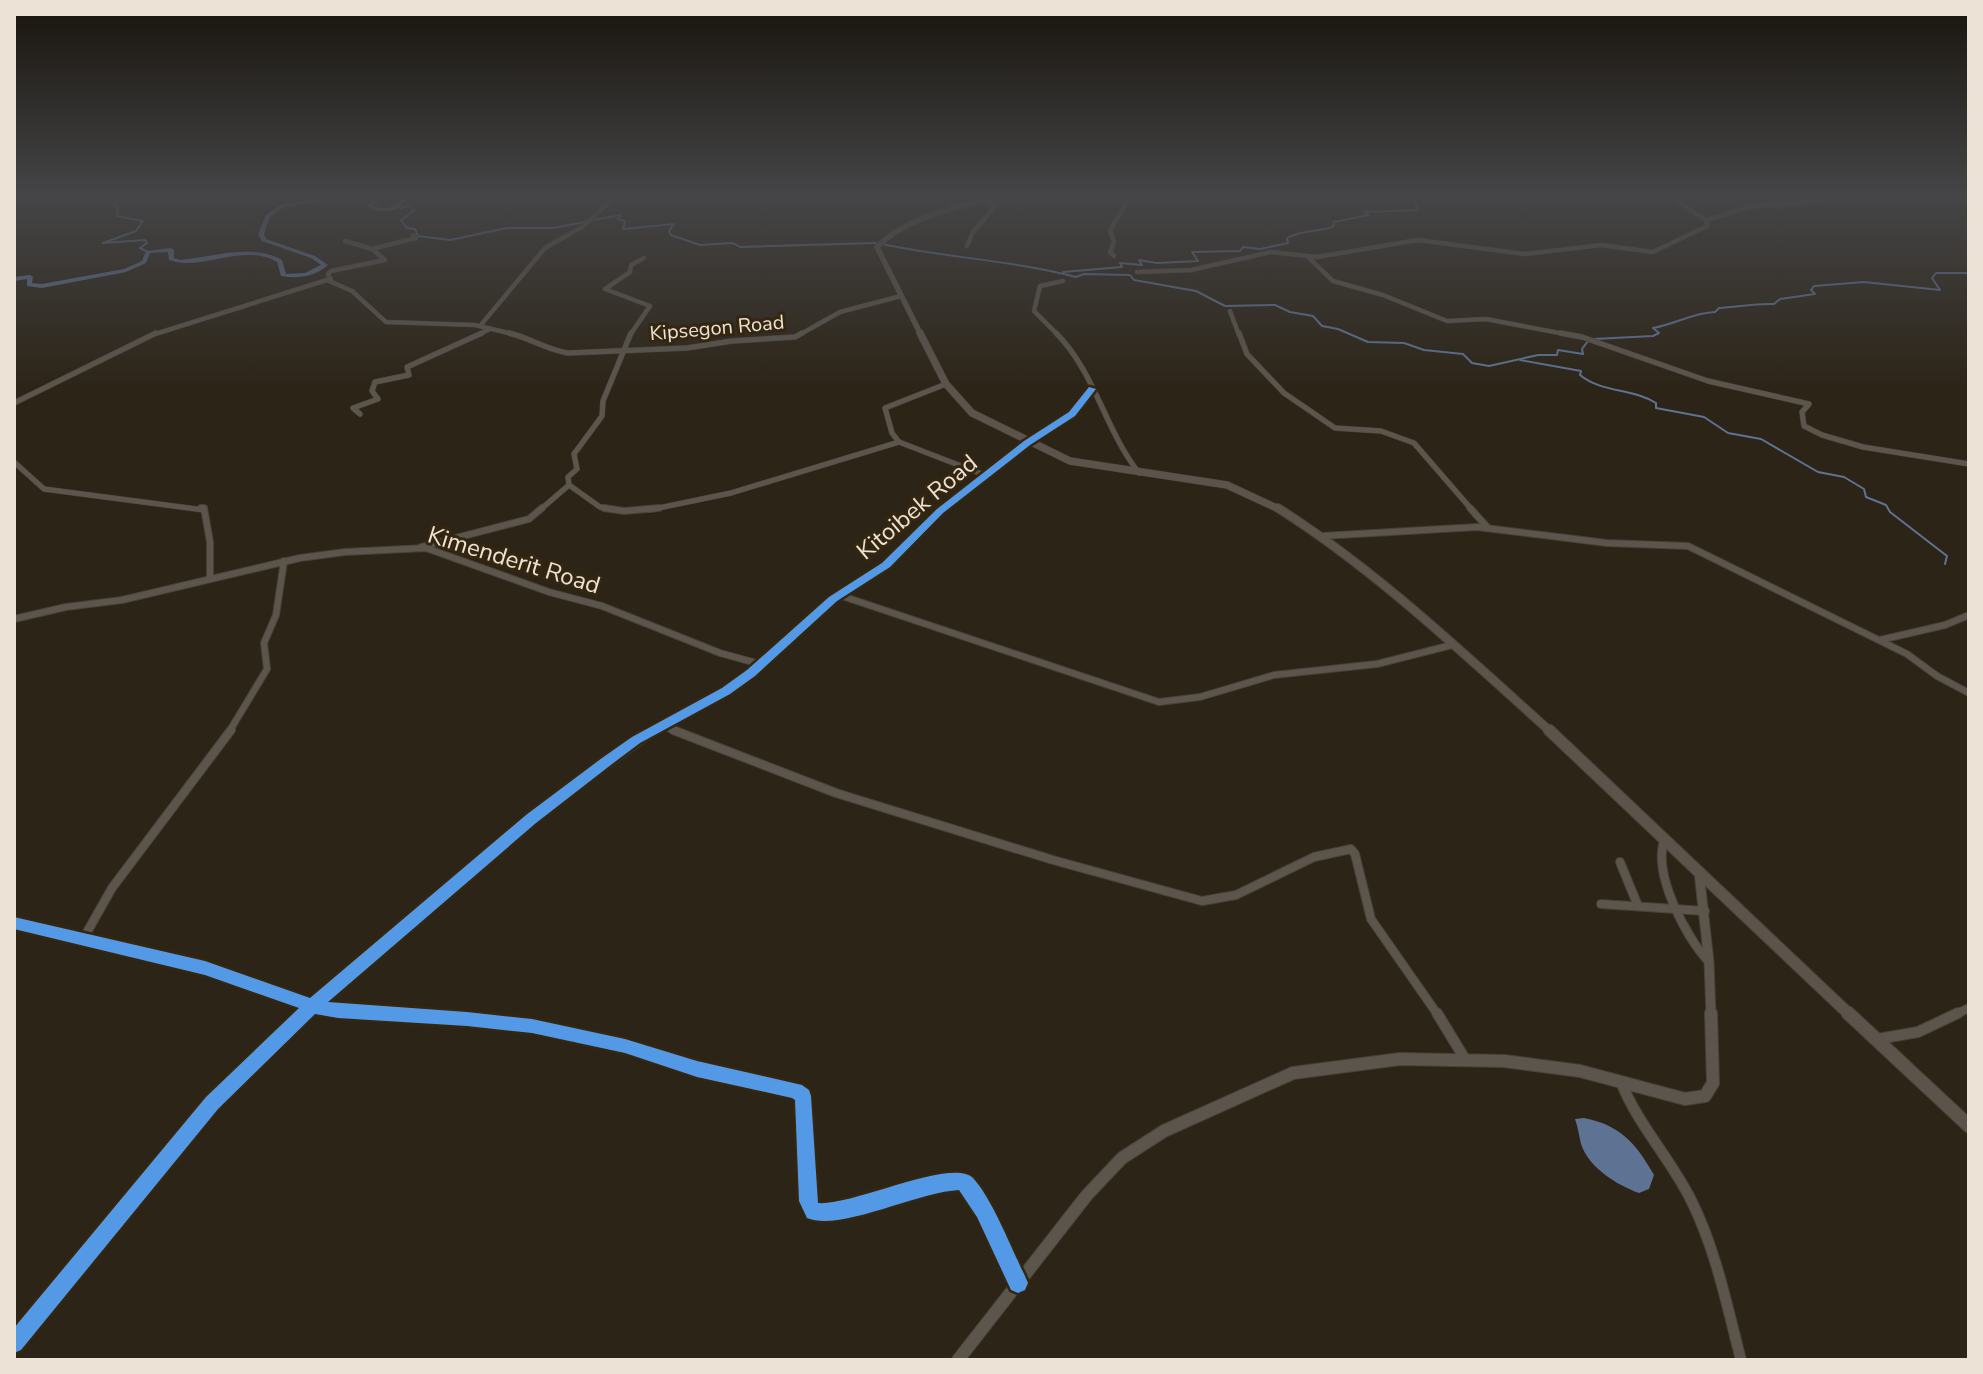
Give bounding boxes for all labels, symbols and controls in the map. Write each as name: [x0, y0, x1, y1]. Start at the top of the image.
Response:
street label: Kipsegon Road: [649, 309, 785, 347]
street label: Kitoibek Road: [850, 447, 984, 567]
street label: Kimenderit Road: [424, 519, 604, 601]

